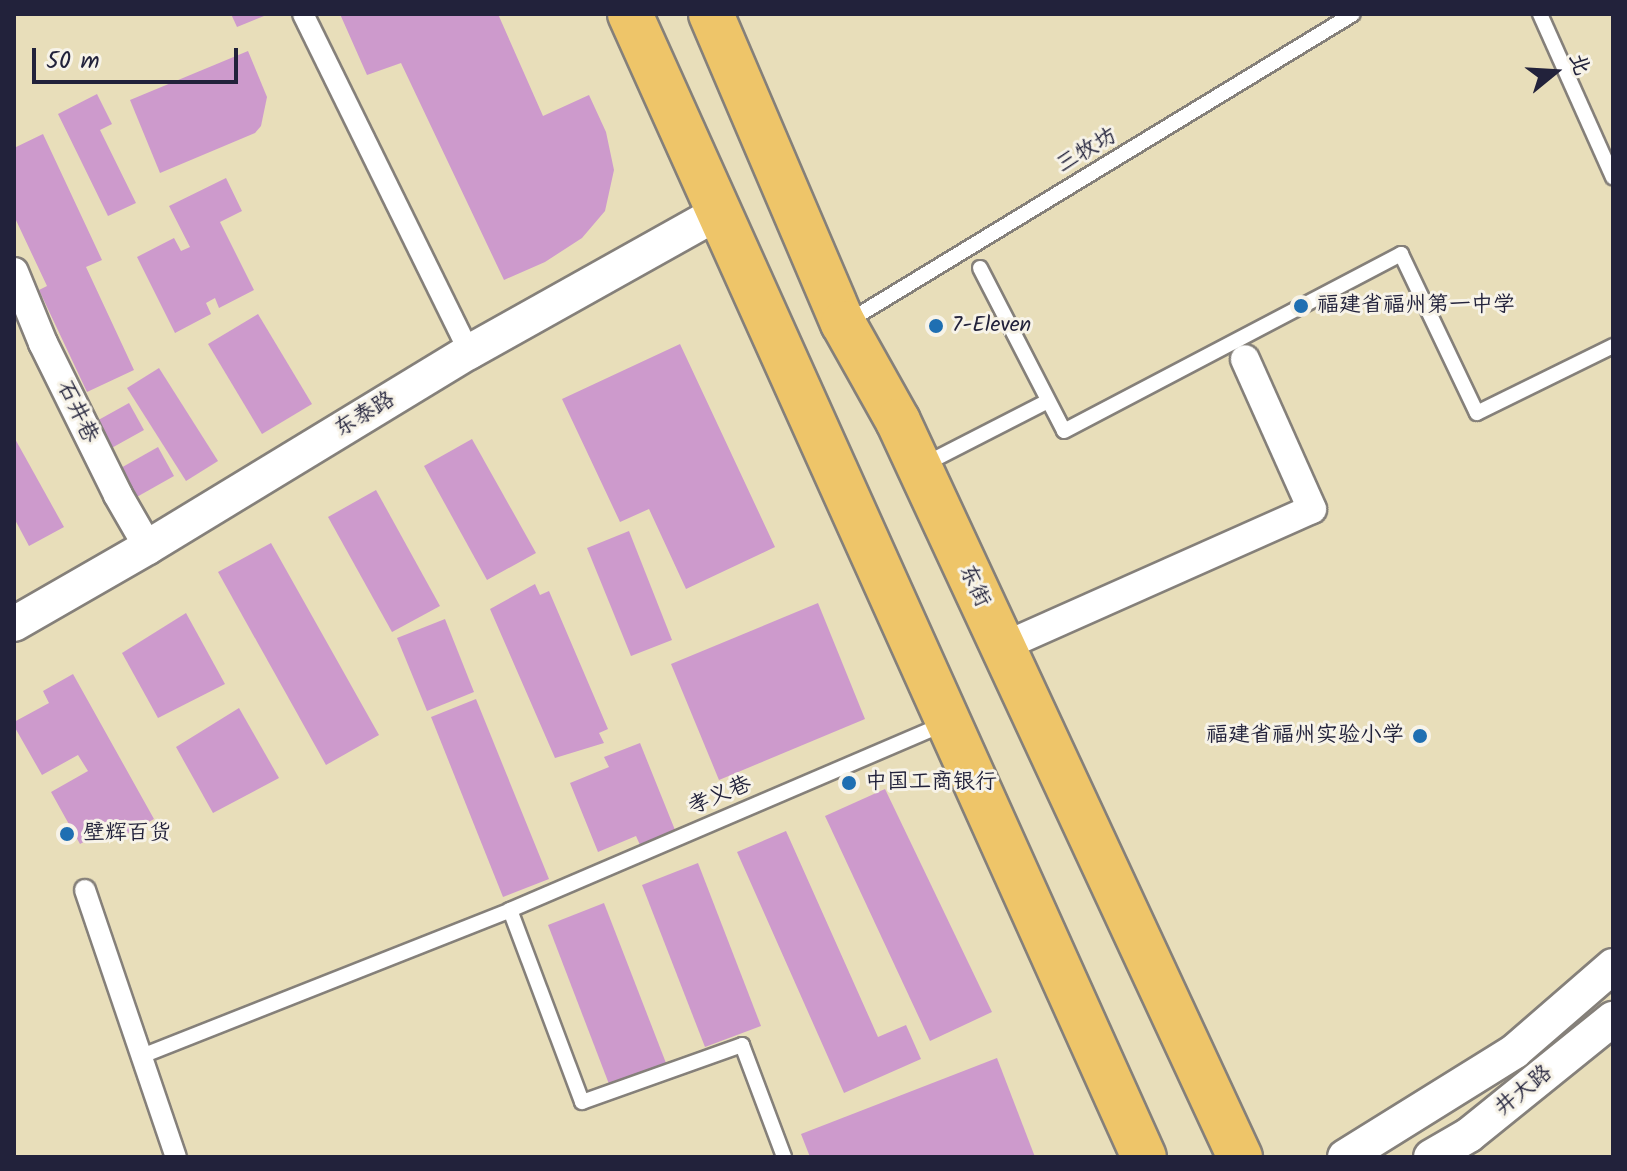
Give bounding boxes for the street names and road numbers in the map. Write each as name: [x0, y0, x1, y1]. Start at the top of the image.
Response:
street label: 三牧坊: [1052, 123, 1122, 179]
street label: 石井巷: [51, 377, 103, 447]
street label: 东泰路: [330, 387, 400, 443]
street label: 东街: [953, 560, 995, 612]
street label: 孝义巷: [684, 771, 756, 821]
street label: 井大路: [1490, 1060, 1558, 1122]

